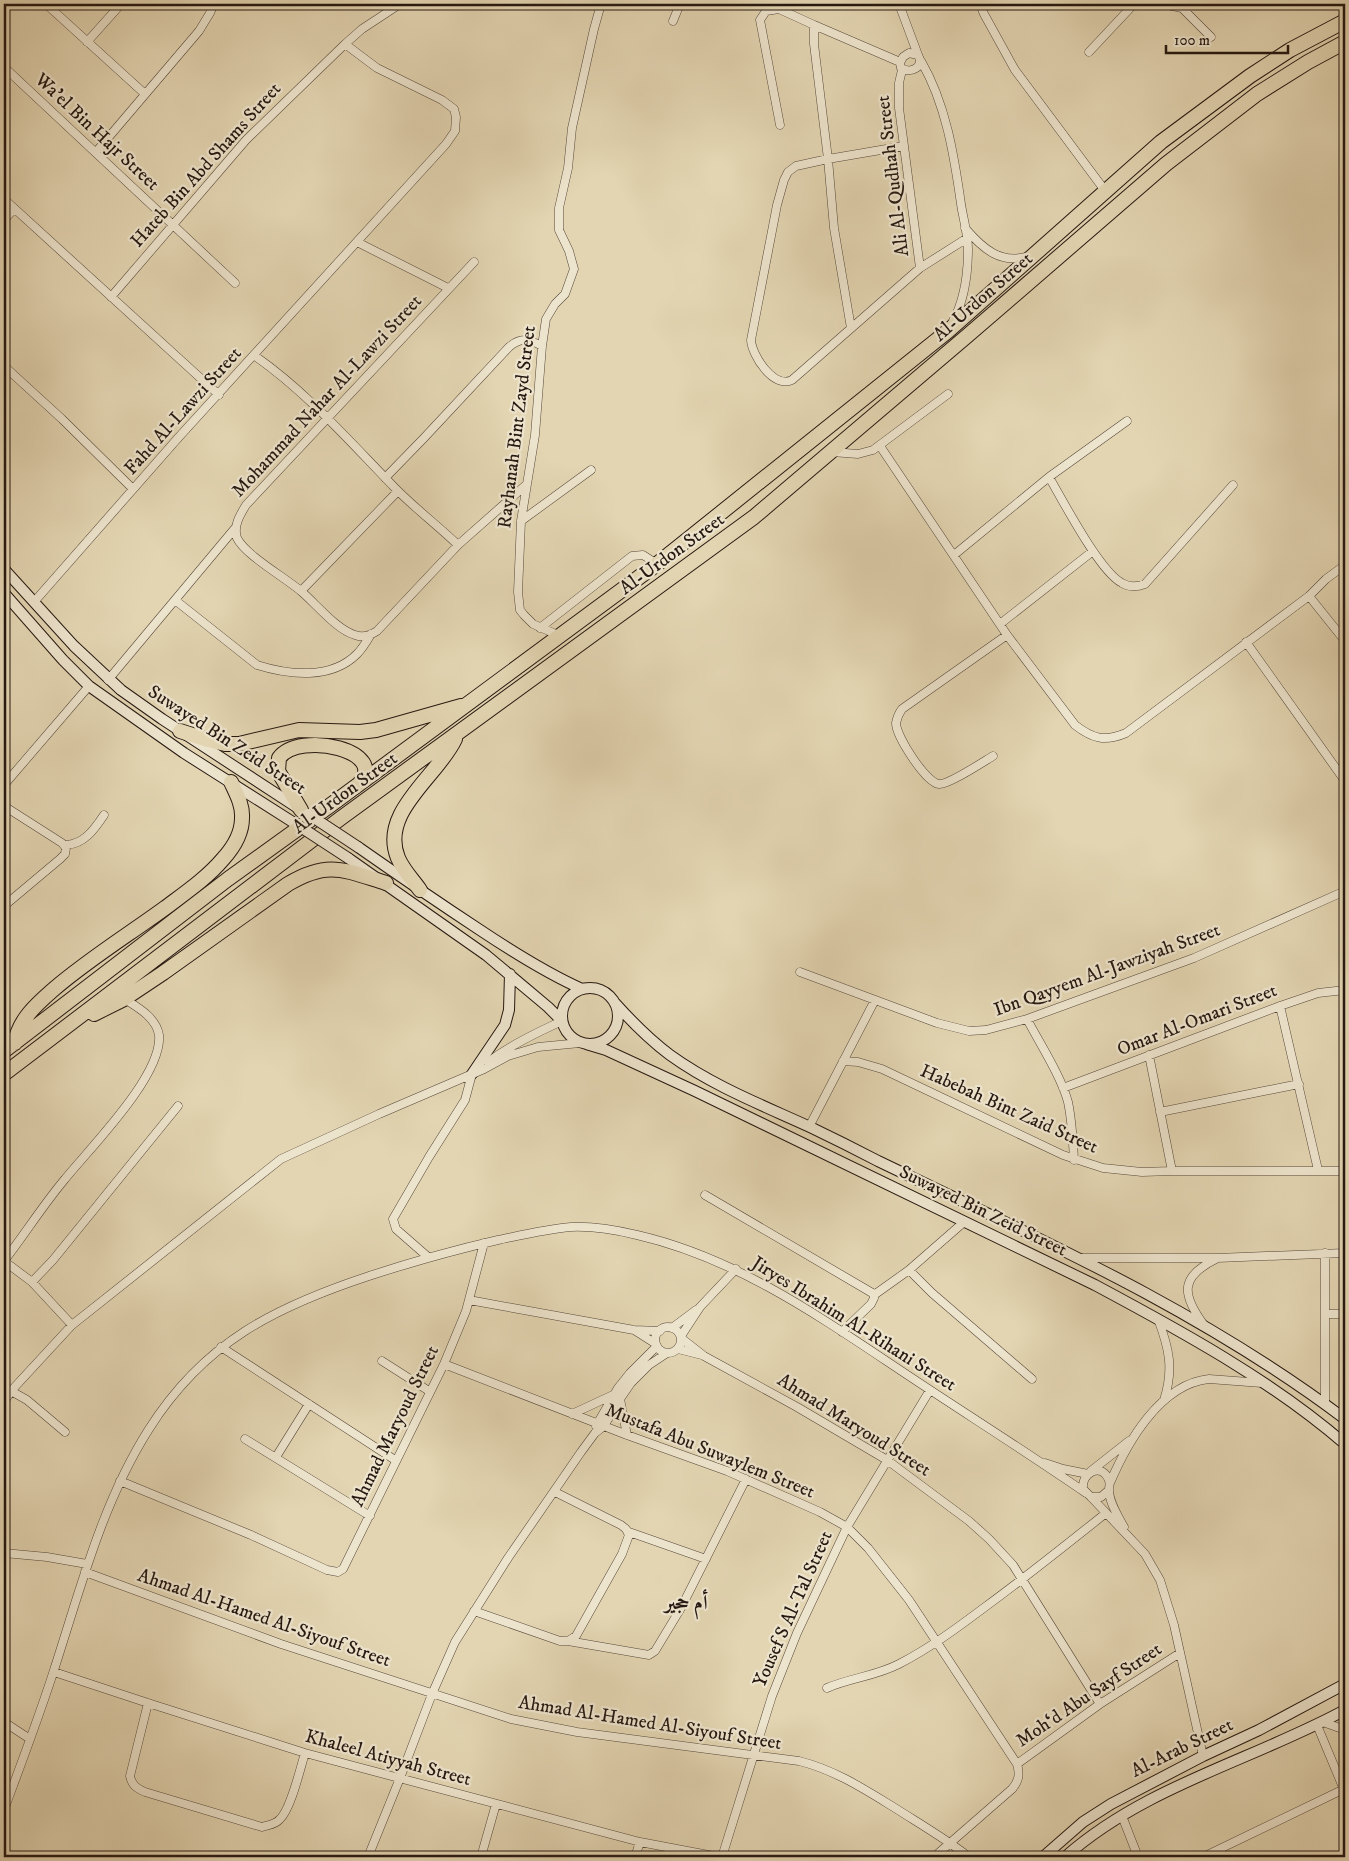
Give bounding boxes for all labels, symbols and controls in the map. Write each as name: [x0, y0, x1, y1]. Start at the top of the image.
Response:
scale bar: [1166, 22, 1289, 54]
text: 100 m: [1174, 31, 1210, 50]
street label: Wa'el Bin Hajr Street: [29, 68, 164, 196]
street label: Hateb Bin Abd Shams Street: [126, 78, 286, 252]
street label: Ali Al-Qudhah Street: [872, 94, 914, 258]
street label: Al-Urdon Street: [929, 248, 1037, 346]
street label: Mohammad Nahar Al-Lawzi Street: [227, 290, 427, 502]
street label: Rayhanah Bint Zayd Street: [493, 324, 541, 530]
street label: Fahd Al-Lawzi Street: [120, 342, 246, 480]
street label: Al-Urdon Street: [615, 508, 729, 600]
street label: Suwayed Bin Zeid Street: [144, 680, 310, 800]
street label: Al-Urdon Street: [288, 747, 402, 839]
street label: Ibn Qayyem Al-Jawziyah Street: [991, 918, 1223, 1022]
street label: Omar Al-Omari Street: [1114, 979, 1280, 1061]
street label: Habebah Bint Zaid Street: [916, 1059, 1102, 1159]
street label: Suwayed Bin Zeid Street: [895, 1160, 1071, 1262]
street label: Jiryes Ibrahim Al-Rihani Street: [746, 1251, 960, 1396]
street label: Ahmad Maryoud Street: [346, 1342, 444, 1510]
street label: Ahmad Maryoud Street: [773, 1369, 935, 1481]
street label: Mustafa Abu Suwaylem Street: [602, 1398, 818, 1504]
street label: Yousef S Al-Tal Street: [748, 1527, 838, 1691]
street label: Ahmad Al-Hamed Al-Siyouf Street: [135, 1564, 393, 1672]
district label: أم حجير: [662, 1589, 708, 1620]
street label: Moh‘d Abu Sayf Street: [1012, 1638, 1166, 1752]
street label: Ahmad Al-Hamed Al-Siyouf Street: [517, 1691, 783, 1755]
street label: Al-Arab Street: [1127, 1713, 1237, 1783]
street label: Khaleel Atiyyah Street: [303, 1725, 473, 1791]

